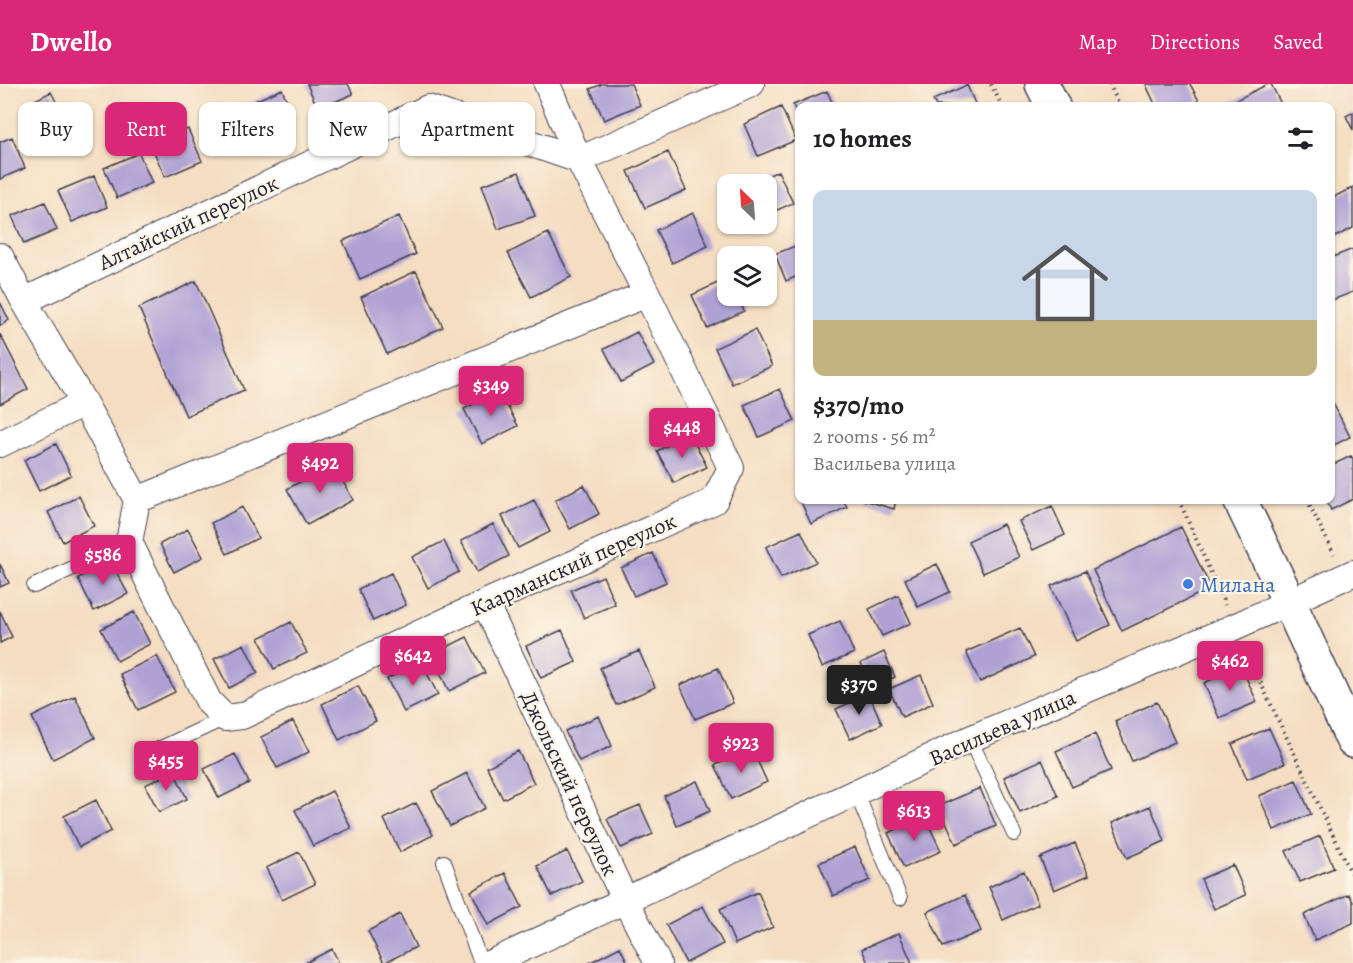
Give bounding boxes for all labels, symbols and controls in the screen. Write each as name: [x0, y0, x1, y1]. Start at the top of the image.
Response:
text: Dwello: [30, 23, 112, 61]
text: Map: [1079, 28, 1117, 56]
text: Directions: [1150, 28, 1240, 56]
text: Saved: [1273, 28, 1323, 56]
chip: Buy: [18, 102, 93, 156]
chip: Rent: [105, 102, 187, 156]
chip: Filters: [199, 102, 296, 156]
chip: New: [308, 102, 388, 156]
chip: Apartment: [400, 102, 535, 156]
text: 10 homes: [813, 121, 912, 156]
icon: filters: [1284, 122, 1317, 155]
street label: Алтайский переулок: [93, 168, 283, 278]
north arrow: [717, 174, 777, 234]
map controls: [717, 174, 777, 306]
icon: home: [1011, 229, 1119, 337]
button: layers: [717, 246, 777, 306]
pin: $349: [455, 366, 527, 417]
text: $349: [473, 372, 509, 399]
text: $370/mo: [813, 388, 904, 423]
pin: $448: [646, 408, 718, 459]
text: $448: [663, 414, 701, 441]
text: 2 rooms · 56 m²: [813, 423, 935, 450]
pin: $492: [284, 443, 356, 494]
text: $492: [301, 449, 339, 476]
text: Васильева улица: [813, 450, 956, 477]
street label: Каарманский переулок: [466, 506, 681, 624]
pin: $586: [67, 535, 139, 586]
text: $586: [85, 541, 121, 568]
place label: Милана: [1200, 570, 1276, 600]
marker: Милана: [1181, 577, 1195, 591]
pin: $642: [377, 636, 449, 687]
pin: $462: [1194, 641, 1266, 692]
text: $642: [394, 642, 432, 669]
text: $462: [1211, 647, 1249, 674]
pin: $370: [823, 665, 895, 716]
text: $370: [841, 671, 877, 698]
street label: Васильева улица: [924, 682, 1081, 774]
street label: Джольский переулок: [513, 686, 625, 881]
pin: $923: [705, 723, 777, 774]
text: $923: [723, 729, 759, 756]
pin: $455: [130, 741, 202, 792]
text: $455: [148, 747, 184, 774]
pin: $613: [878, 791, 950, 842]
text: $613: [897, 797, 931, 824]

